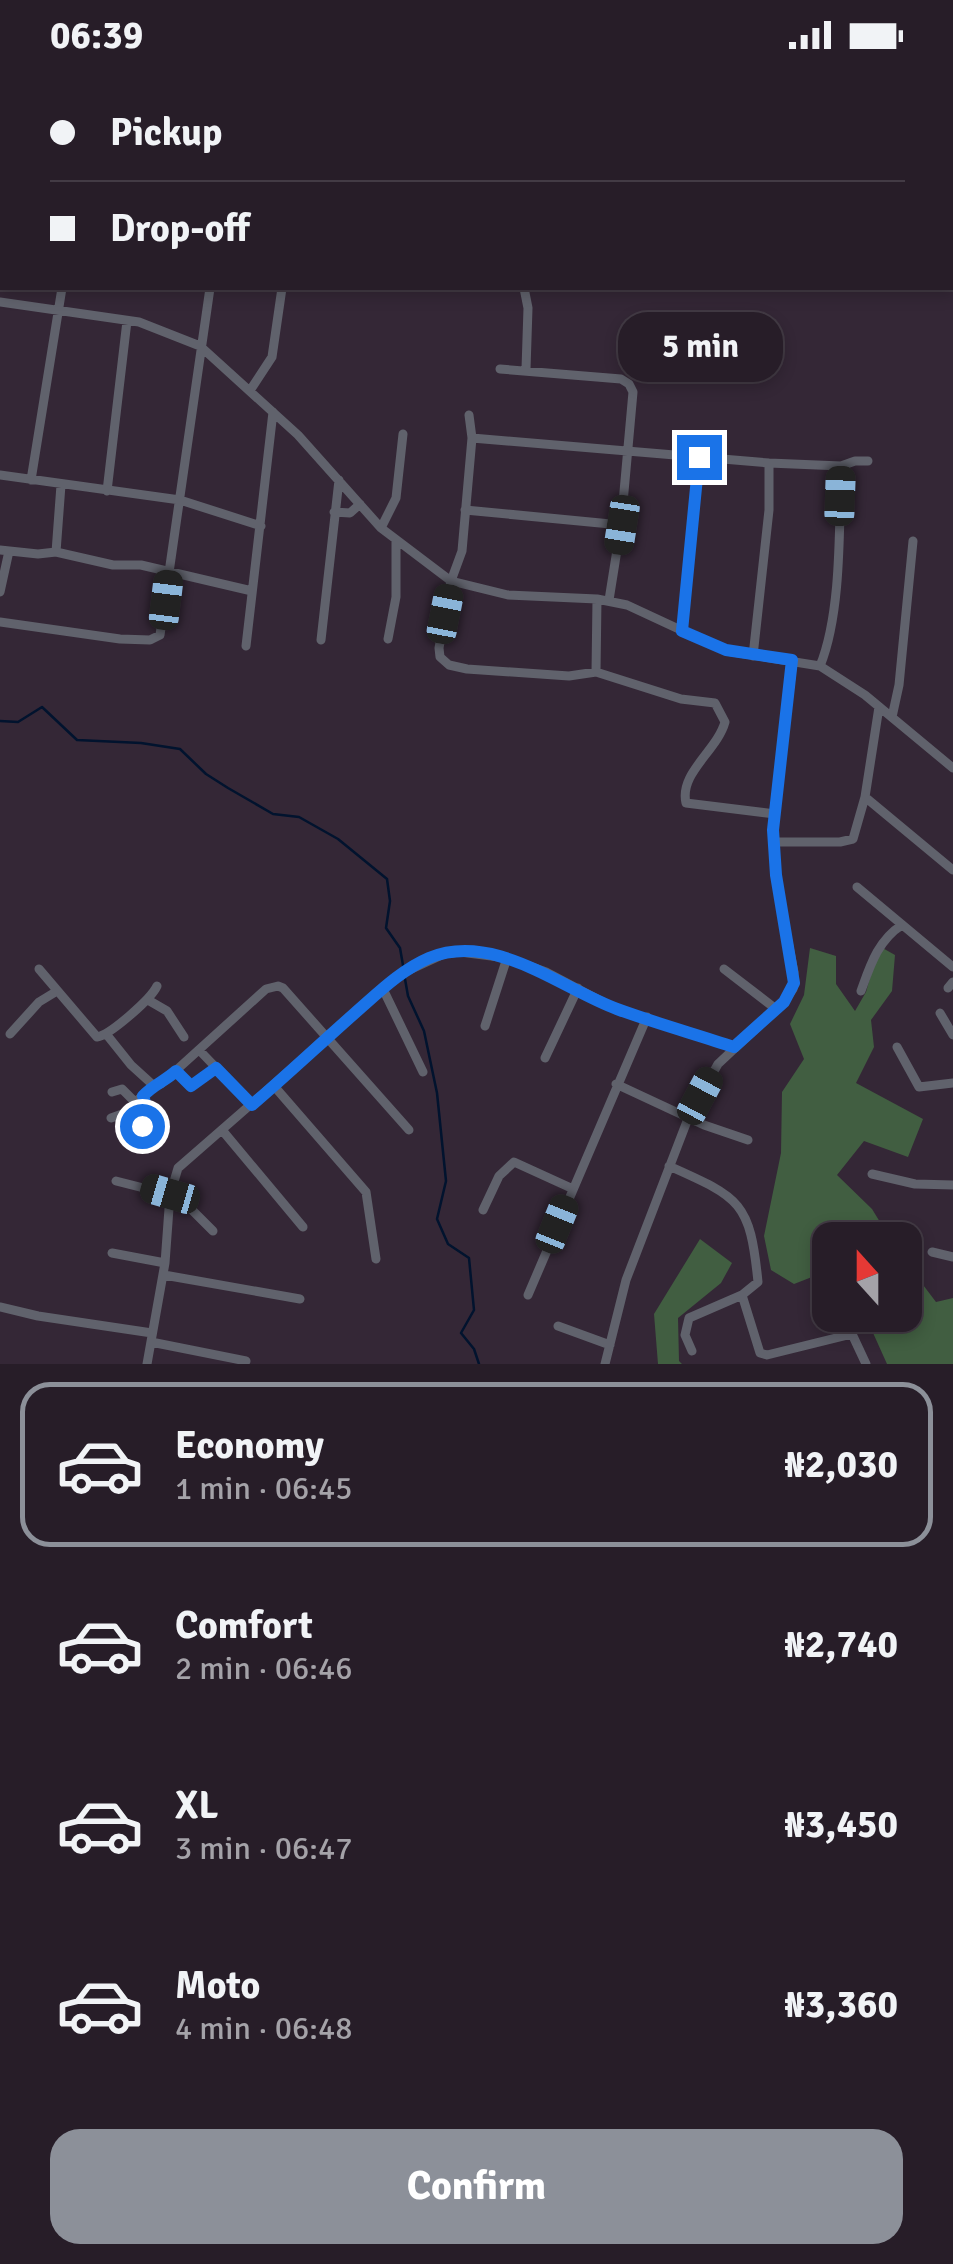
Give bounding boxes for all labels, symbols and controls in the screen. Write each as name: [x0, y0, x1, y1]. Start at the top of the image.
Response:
text: 06:39: [50, 12, 143, 59]
text: Pickup: [110, 109, 222, 156]
text: Drop-off: [110, 205, 250, 252]
callout: 5 min: [616, 312, 782, 382]
text: 5 min: [662, 327, 739, 366]
route end: [677, 435, 722, 480]
car: [824, 465, 856, 527]
car: [602, 493, 642, 557]
car: [147, 568, 185, 632]
car: [425, 582, 465, 646]
car: [673, 1062, 727, 1130]
route start: [120, 1104, 165, 1149]
car: [137, 1171, 203, 1217]
car: [532, 1191, 582, 1257]
north arrow: [812, 1222, 922, 1332]
map controls: [812, 1222, 922, 1332]
icon: car: [55, 1420, 145, 1510]
text: Economy: [175, 1422, 324, 1469]
text: ₦2,030: [784, 1441, 898, 1488]
text: 1 min · 06:45: [175, 1469, 353, 1508]
icon: car: [55, 1600, 145, 1690]
text: Comfort: [175, 1602, 313, 1649]
text: ₦2,740: [784, 1621, 898, 1668]
text: 2 min · 06:46: [175, 1649, 353, 1688]
icon: car: [55, 1780, 145, 1870]
text: XL: [175, 1782, 218, 1829]
text: ₦3,450: [784, 1801, 898, 1848]
text: 3 min · 06:47: [175, 1829, 353, 1868]
icon: car: [55, 1960, 145, 2050]
text: Moto: [175, 1962, 260, 2009]
text: ₦3,360: [784, 1981, 898, 2028]
text: 4 min · 06:48: [175, 2009, 353, 2048]
button: Confirm: [50, 2129, 903, 2244]

